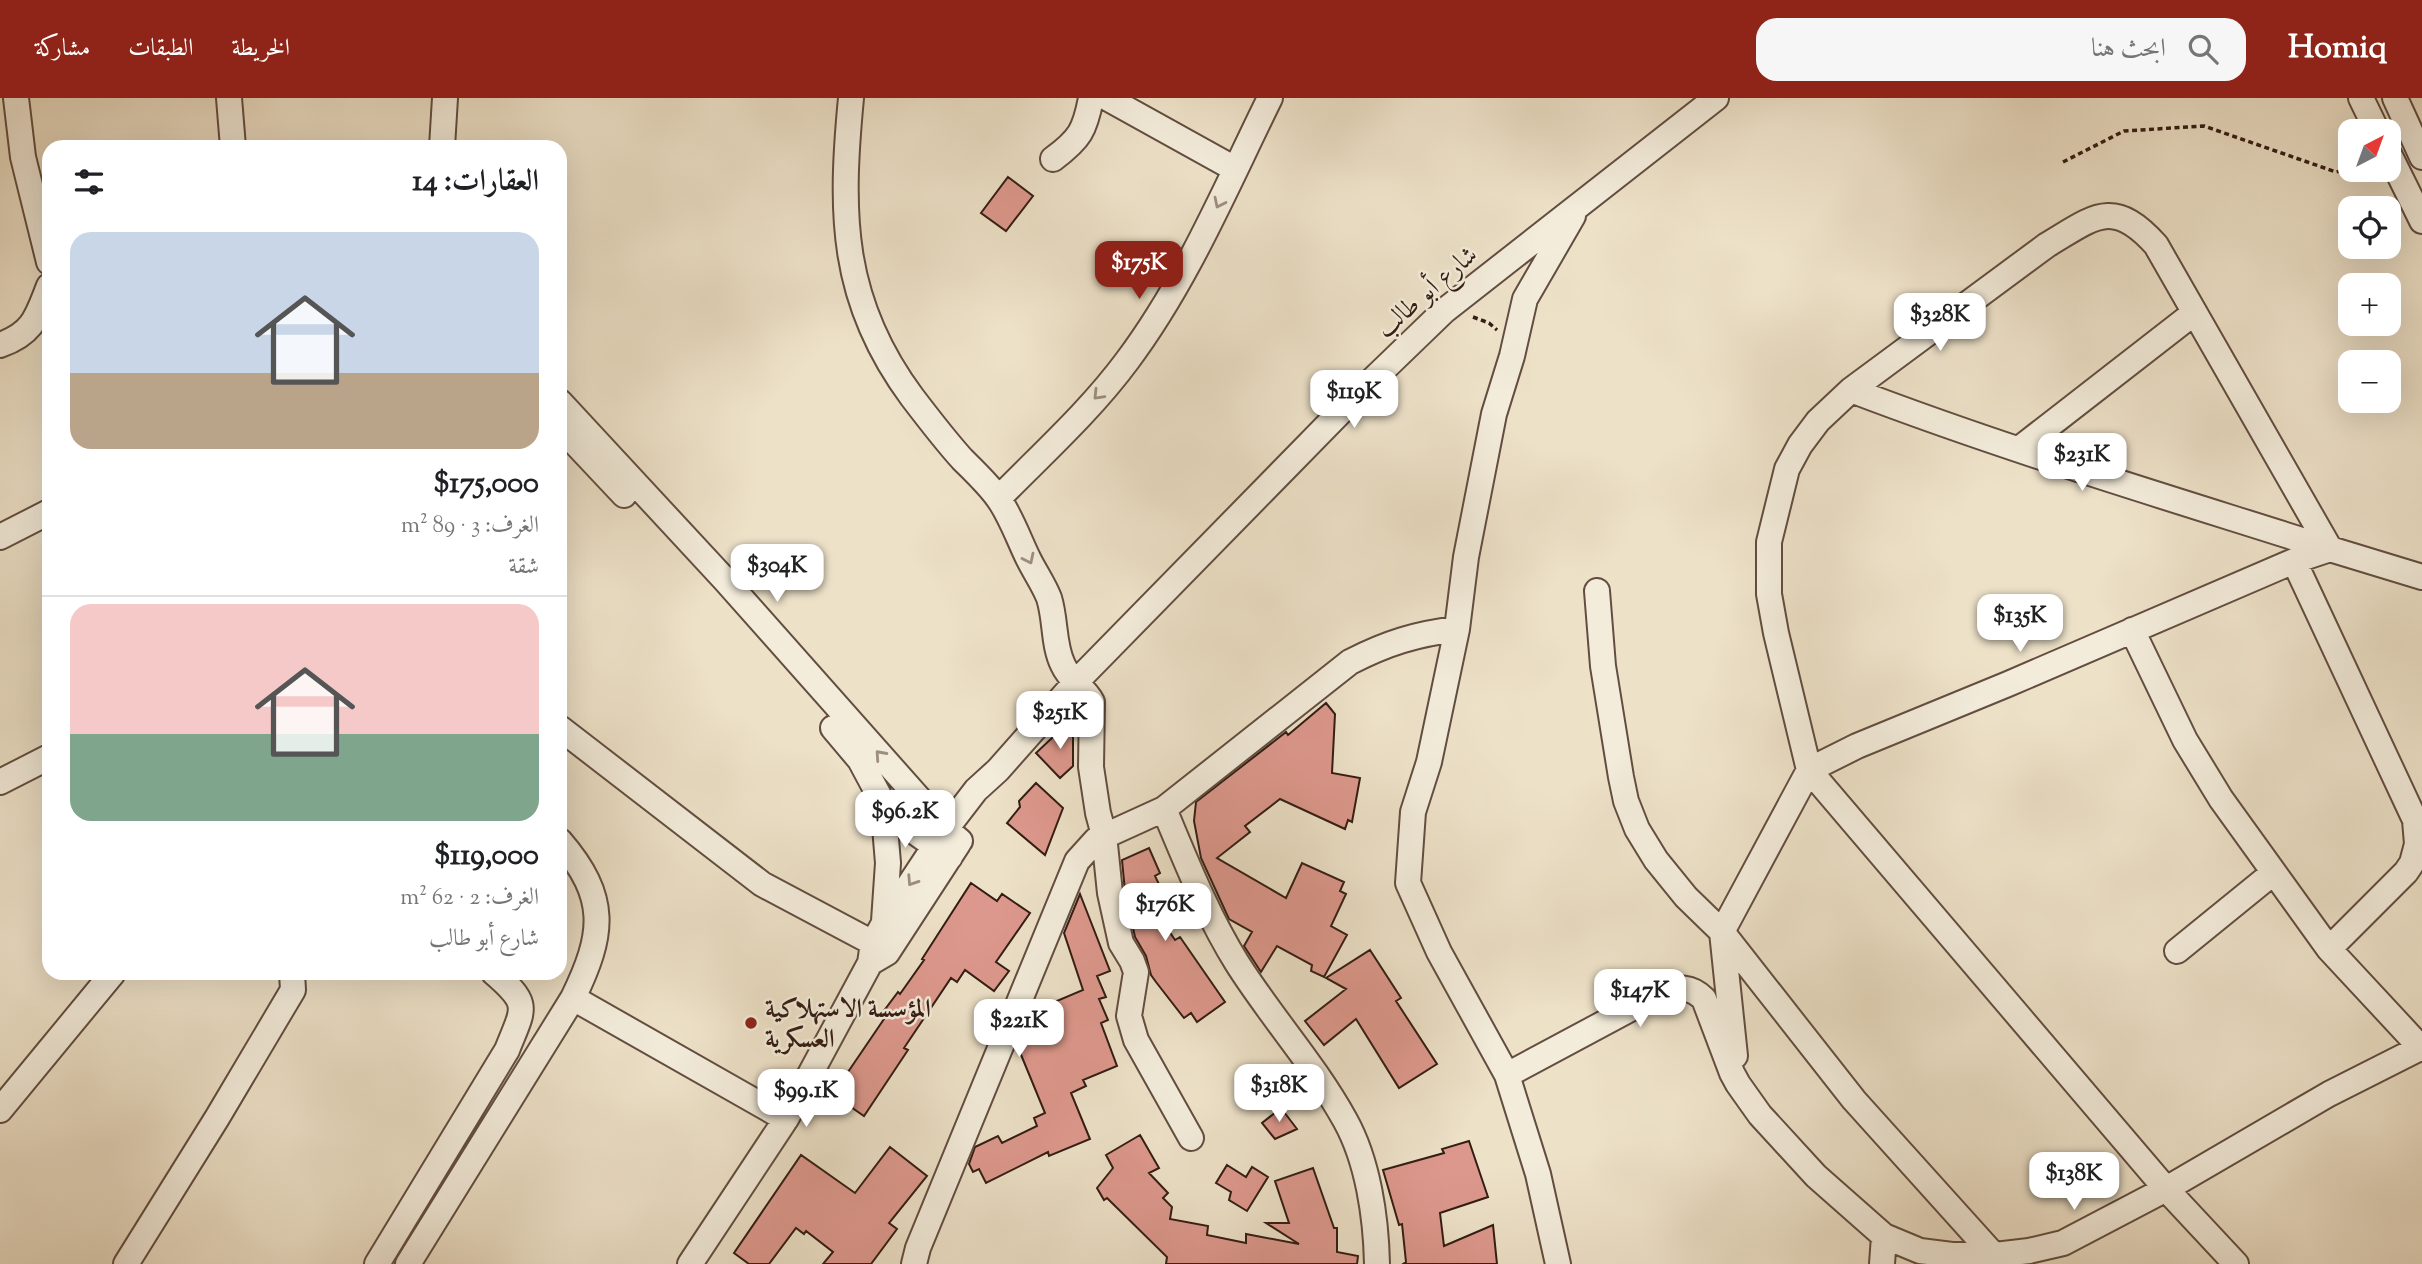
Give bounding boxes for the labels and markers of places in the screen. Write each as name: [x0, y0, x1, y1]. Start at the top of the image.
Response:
pin: $175K: [1090, 242, 1188, 301]
pin: $328K: [1891, 294, 1989, 353]
pin: $119K: [1305, 370, 1403, 430]
pin: $231K: [2033, 434, 2131, 493]
pin: $304K: [728, 545, 826, 604]
pin: $135K: [1971, 594, 2069, 654]
pin: $251K: [1011, 692, 1109, 751]
pin: $96.2K: [848, 790, 962, 850]
pin: $176K: [1116, 884, 1214, 943]
pin: $147K: [1591, 970, 1689, 1029]
place label: المؤسسة الاستهلاكية العسكرية: [765, 992, 931, 1059]
pin: $221K: [970, 1000, 1068, 1059]
marker: المؤسسة الاستهلاكية العسكرية: [743, 1015, 759, 1031]
pin: $318K: [1230, 1065, 1328, 1124]
pin: $99.1K: [749, 1070, 863, 1129]
pin: $138K: [2025, 1152, 2123, 1212]

